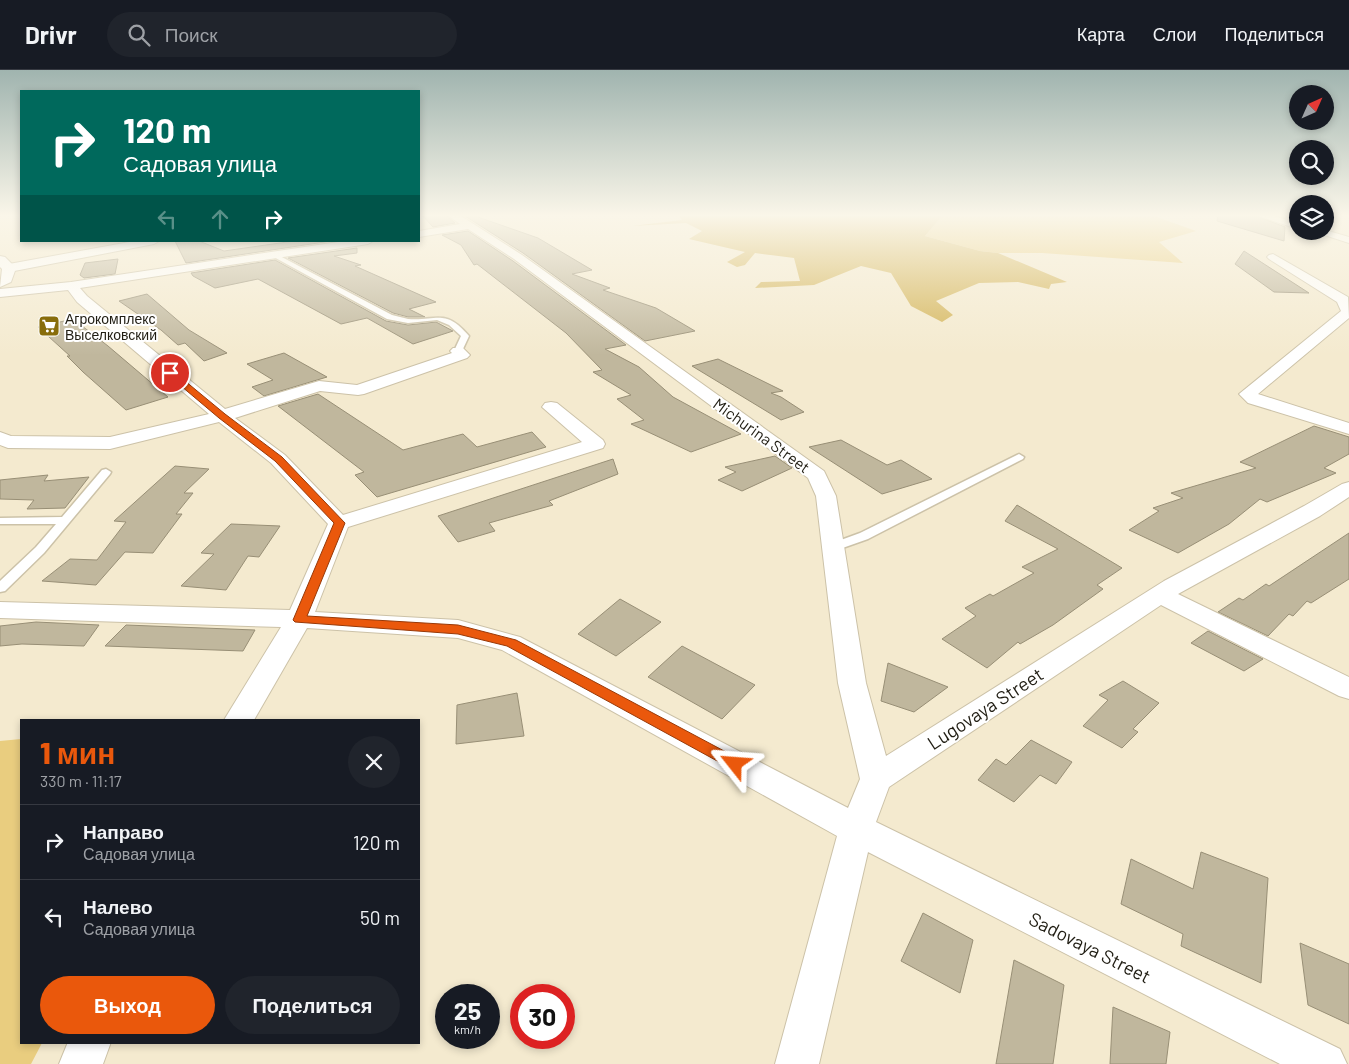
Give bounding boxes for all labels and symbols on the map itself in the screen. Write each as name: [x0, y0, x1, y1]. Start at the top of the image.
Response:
north arrow: [1289, 85, 1334, 130]
place label: Агрокомплекс Выселковский: [65, 310, 157, 343]
supermarket icon: Агрокомплекс Выселковский: [37, 314, 61, 338]
pin: [149, 352, 191, 394]
street label: Michurina Street: [710, 394, 814, 476]
street label: Lugovaya Street: [923, 662, 1047, 754]
position arrow: [708, 737, 760, 789]
street label: Sadovaya Street: [1025, 906, 1155, 988]
speed limit sign: 30: [510, 984, 575, 1049]

